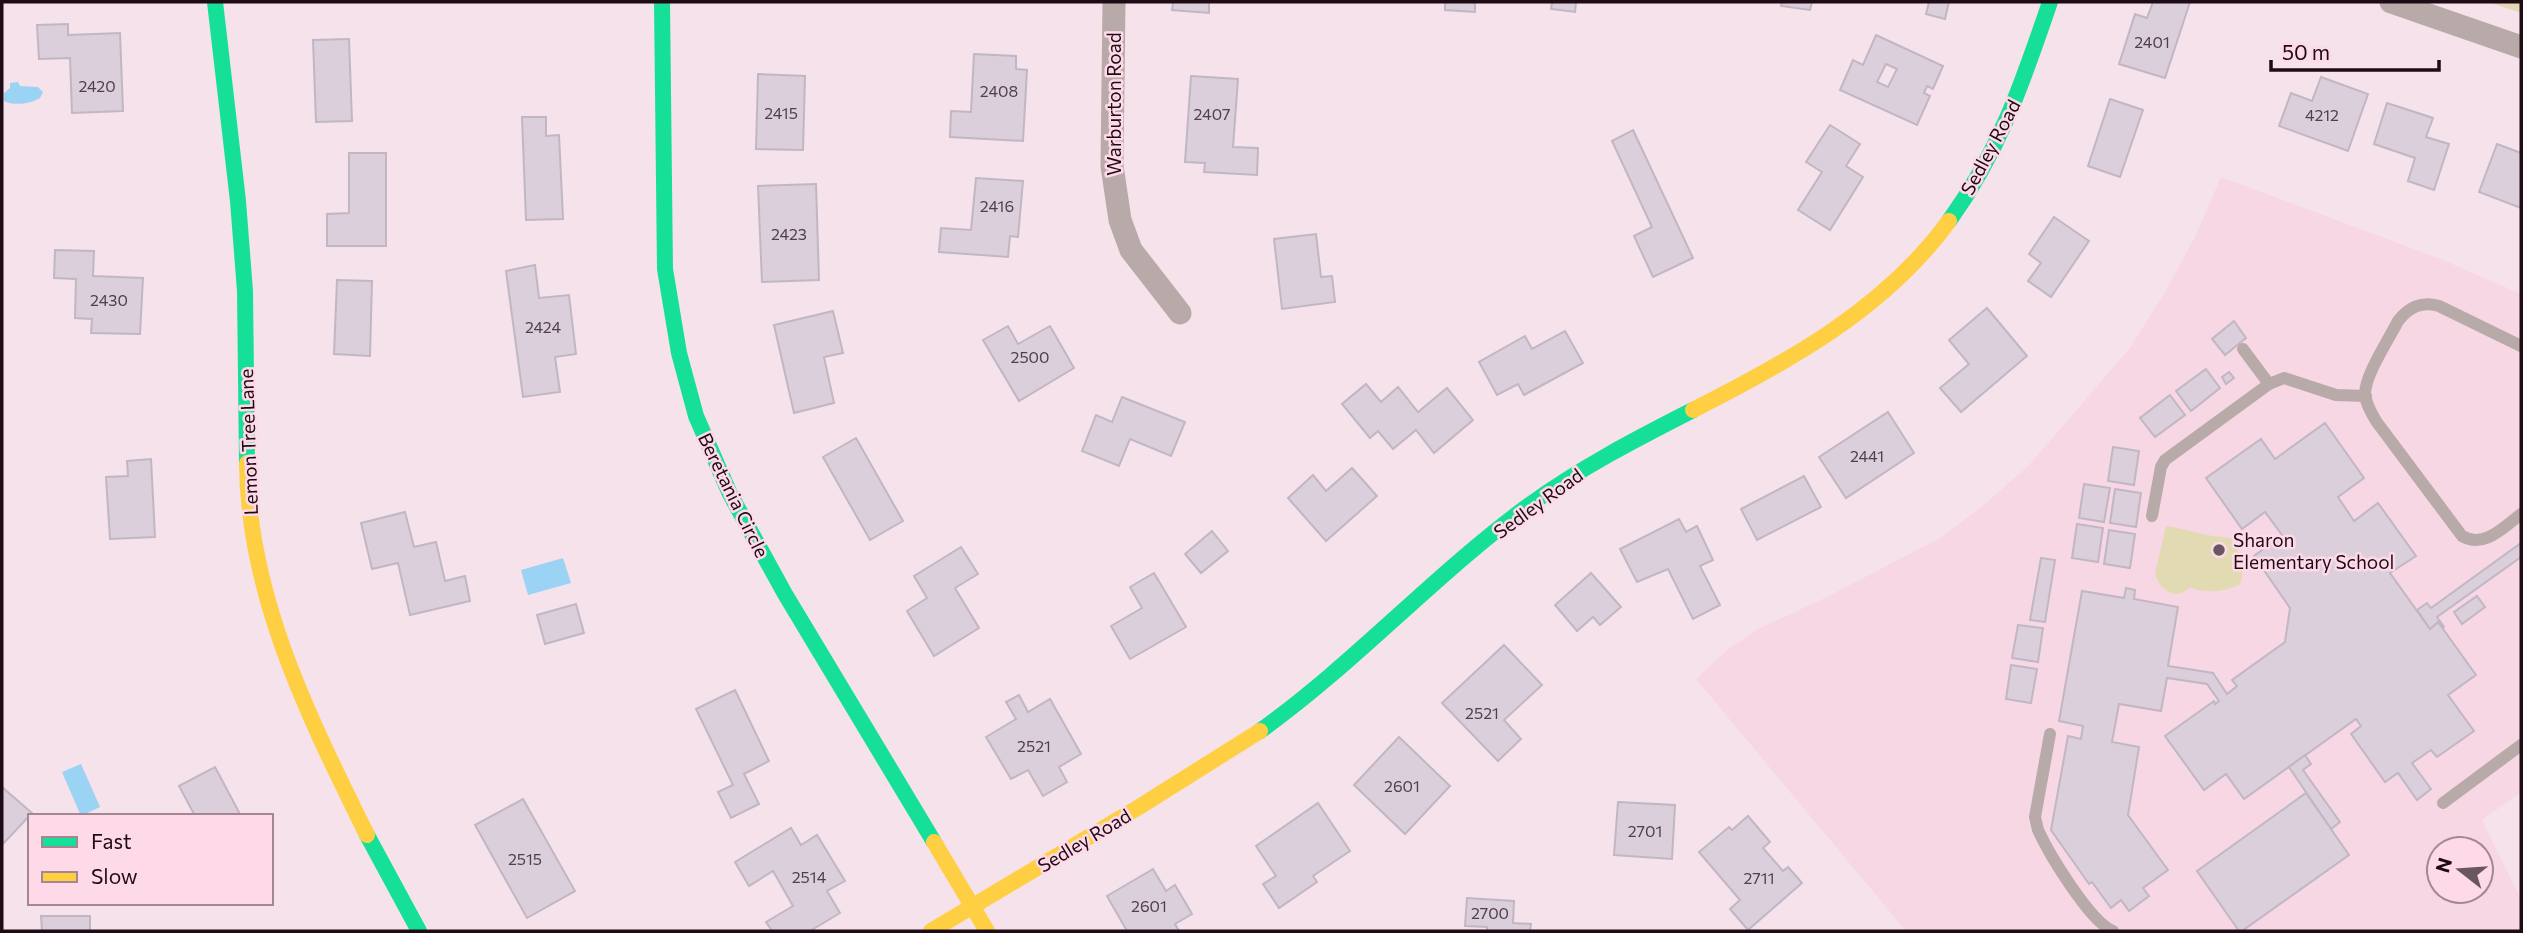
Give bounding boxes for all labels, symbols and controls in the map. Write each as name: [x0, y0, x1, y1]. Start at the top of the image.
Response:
scale bar: [2271, 28, 2439, 72]
street label: Warburton Road: [1102, 32, 1125, 176]
house number: 2401: [2134, 32, 2170, 51]
text: 50 m: [2282, 39, 2330, 64]
house number: 2420: [78, 76, 116, 95]
house number: 2408: [980, 81, 1018, 100]
street label: Sedley Road: [1955, 95, 2025, 199]
house number: 2415: [764, 103, 798, 122]
house number: 2407: [1193, 104, 1231, 123]
house number: 4212: [2305, 105, 2339, 124]
house number: 2416: [980, 196, 1014, 215]
house number: 2423: [771, 224, 807, 243]
house number: 2430: [90, 290, 128, 309]
house number: 2424: [525, 317, 561, 336]
house number: 2500: [1011, 347, 1049, 366]
street label: Lemon Tree Lane: [234, 368, 262, 516]
street label: Beretania Circle: [694, 429, 774, 561]
house number: 2441: [1850, 446, 1884, 465]
street label: Sedley Road: [1489, 463, 1587, 543]
place label: Sharon Elementary School: [2233, 528, 2394, 573]
marker: Sharon Elementary School: [2211, 542, 2227, 558]
house number: 2521: [1465, 703, 1499, 722]
house number: 2521: [1017, 736, 1051, 755]
house number: 2601: [1384, 776, 1420, 795]
street label: Sedley Road: [1033, 803, 1135, 877]
legend: [28, 814, 273, 905]
house number: 2701: [1628, 821, 1662, 840]
text: Fast: [91, 828, 132, 853]
north arrow: [2425, 835, 2495, 905]
house number: 2515: [508, 849, 542, 868]
text: N: [2430, 855, 2456, 875]
text: Slow: [91, 863, 138, 888]
house number: 2514: [792, 867, 827, 886]
house number: 2711: [1744, 868, 1774, 887]
house number: 2601: [1131, 896, 1167, 915]
house number: 2700: [1471, 903, 1509, 922]

